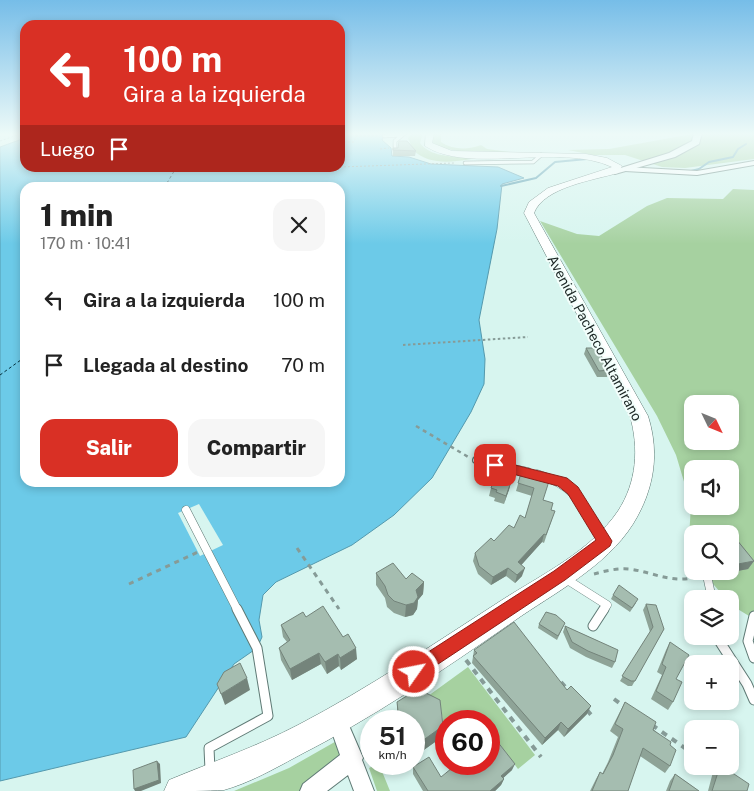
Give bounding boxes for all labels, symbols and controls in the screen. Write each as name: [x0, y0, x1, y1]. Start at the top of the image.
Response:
text: 100 m: [123, 39, 222, 80]
icon: left: [40, 40, 105, 105]
text: Gira a la izquierda: [123, 81, 306, 107]
icon: arrive: [105, 135, 133, 163]
text: Luego: [40, 138, 95, 160]
text: 1 min: [40, 197, 113, 233]
button: close: [273, 199, 325, 251]
text: 170 m · 10:41: [40, 234, 131, 253]
street label: Avenida Pacheco Altamirano: [544, 252, 646, 424]
icon: left: [40, 286, 68, 314]
text: Gira a la izquierda: [83, 289, 245, 311]
text: 100 m: [273, 289, 325, 311]
icon: arrive: [40, 351, 68, 379]
text: Llegada al destino: [83, 354, 248, 376]
text: 70 m: [281, 354, 325, 376]
north arrow: [684, 395, 739, 450]
map controls: [684, 395, 739, 775]
button: Salir: [40, 419, 178, 477]
button: Compartir: [188, 419, 325, 477]
pin: [474, 444, 516, 486]
icon: arrive: [481, 451, 509, 479]
button: sound: [684, 460, 739, 515]
button: search: [684, 525, 739, 580]
button: layers: [684, 590, 739, 645]
position arrow: [387, 645, 439, 697]
button: +: [684, 655, 739, 710]
speed limit sign: 60: [435, 710, 500, 775]
button: −: [684, 720, 739, 775]
text: 51: [379, 721, 406, 751]
text: km/h: [378, 748, 407, 762]

